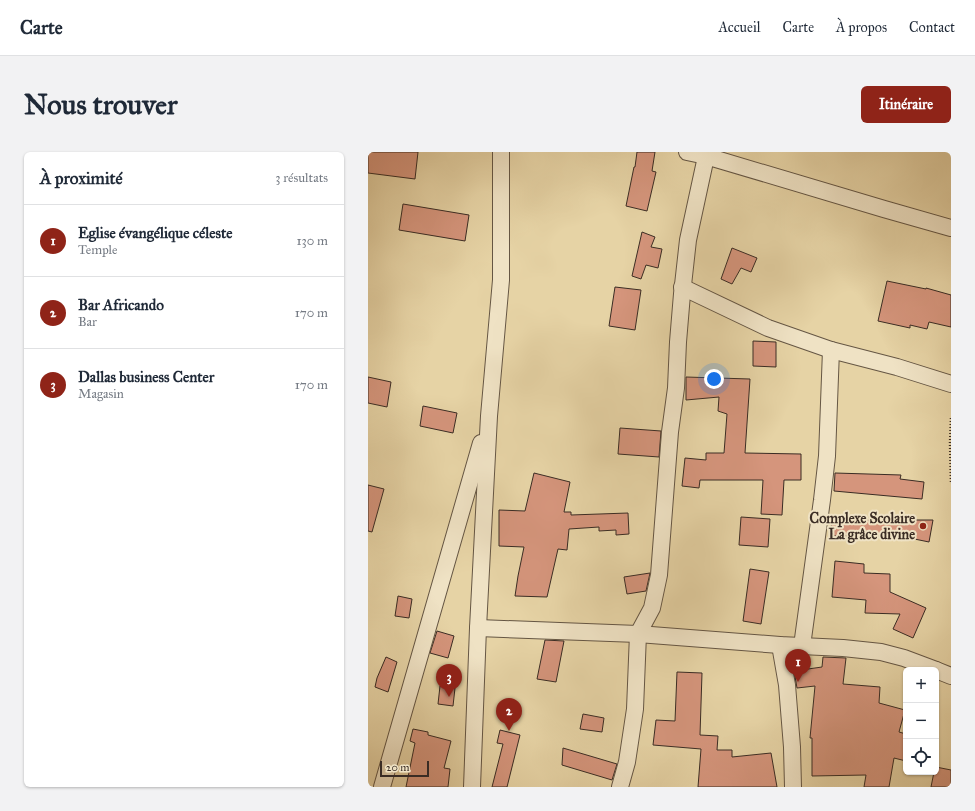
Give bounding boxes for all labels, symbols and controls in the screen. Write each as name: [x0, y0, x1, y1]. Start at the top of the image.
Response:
text: Carte: [20, 16, 63, 39]
text: Accueil: [718, 19, 761, 36]
text: Carte: [783, 19, 814, 36]
text: À propos: [836, 19, 887, 36]
text: Contact: [909, 19, 955, 36]
button: Itinéraire: [861, 86, 951, 123]
text: Nous trouver: [24, 87, 177, 122]
text: À proximité: [40, 168, 123, 189]
text: 3 résultats: [275, 170, 328, 186]
text: Eglise évangélique céleste: [78, 224, 233, 242]
text: 1: [50, 233, 56, 249]
text: 130 m: [296, 233, 328, 249]
text: Temple: [78, 242, 118, 258]
text: Bar Africando: [78, 296, 164, 314]
text: 2: [50, 305, 56, 321]
text: 170 m: [295, 305, 328, 321]
text: Bar: [78, 314, 97, 330]
text: Dallas business Center: [78, 368, 214, 386]
your location: [704, 369, 724, 389]
text: 3: [50, 377, 56, 393]
text: 170 m: [295, 377, 328, 393]
text: Magasin: [78, 386, 124, 402]
place label: Complexe Scolaire La grâce divine: [810, 510, 915, 544]
marker: Complexe Scolaire La grâce divine: [918, 521, 928, 531]
pin: 1: [785, 649, 811, 682]
pin: 3: [436, 664, 462, 697]
map controls: [903, 667, 939, 775]
button: +: [903, 667, 939, 703]
pin: 2: [496, 698, 522, 731]
button: −: [903, 703, 939, 739]
button: locate: [903, 739, 939, 775]
scale bar: [380, 759, 429, 778]
text: 20 m: [386, 761, 409, 774]

